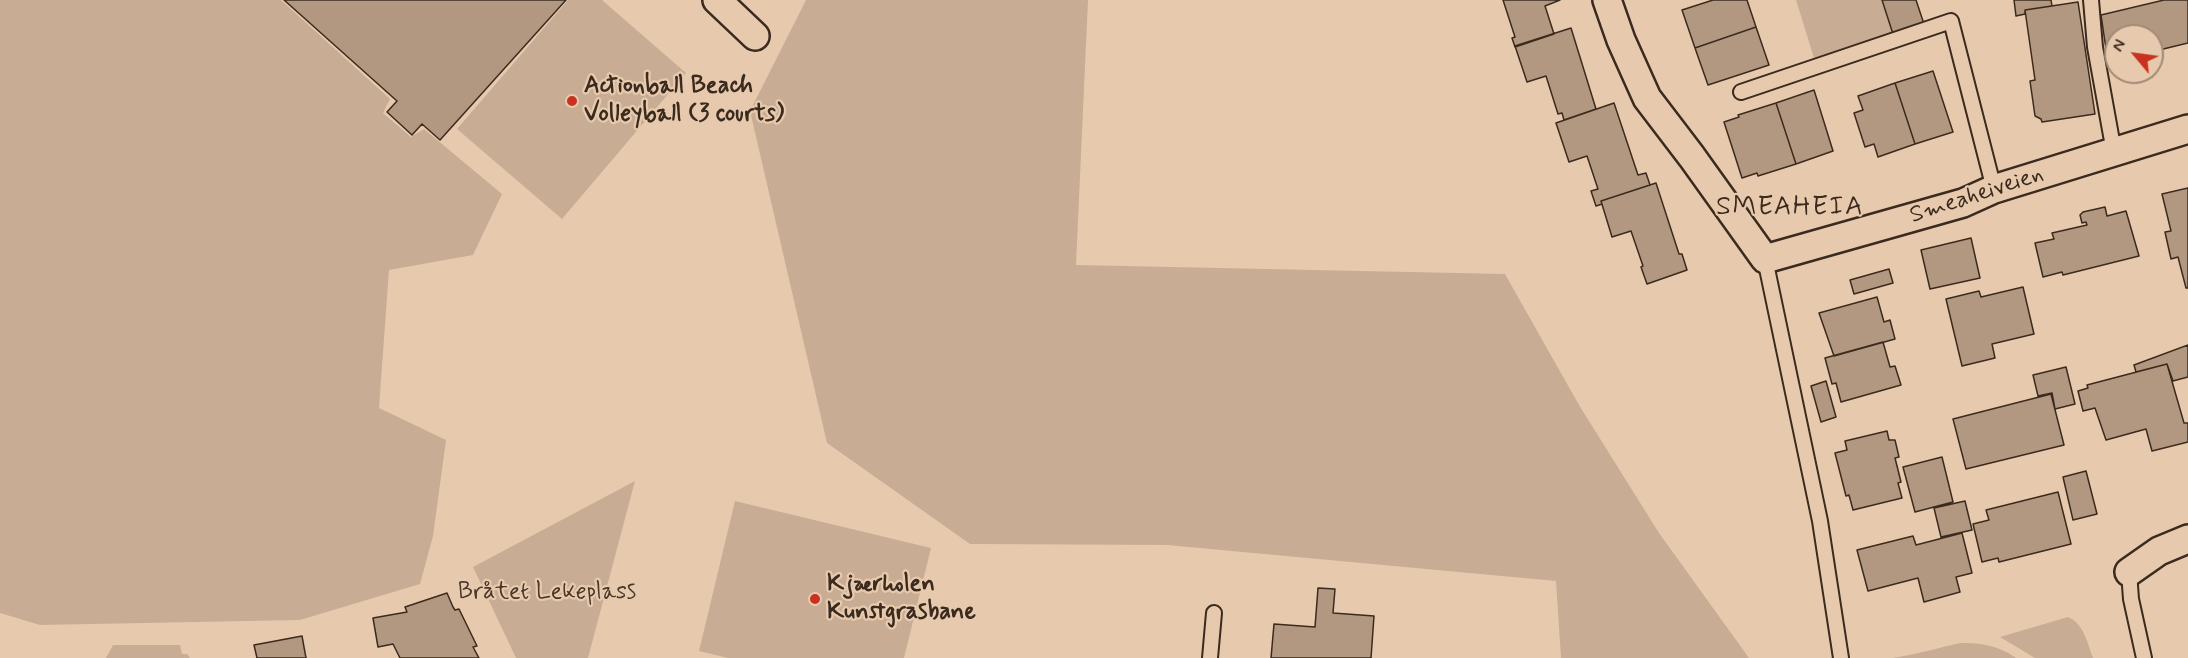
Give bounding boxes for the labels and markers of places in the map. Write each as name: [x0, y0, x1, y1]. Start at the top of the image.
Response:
place label: Actionball Beach Volleyball (3 courts): [584, 73, 784, 129]
marker: Actionball Beach Volleyball (3 courts): [565, 94, 579, 108]
place label: Kjærholen Kunstgrasbane: [827, 571, 976, 627]
marker: Kjærholen Kunstgrasbane: [808, 592, 822, 606]

